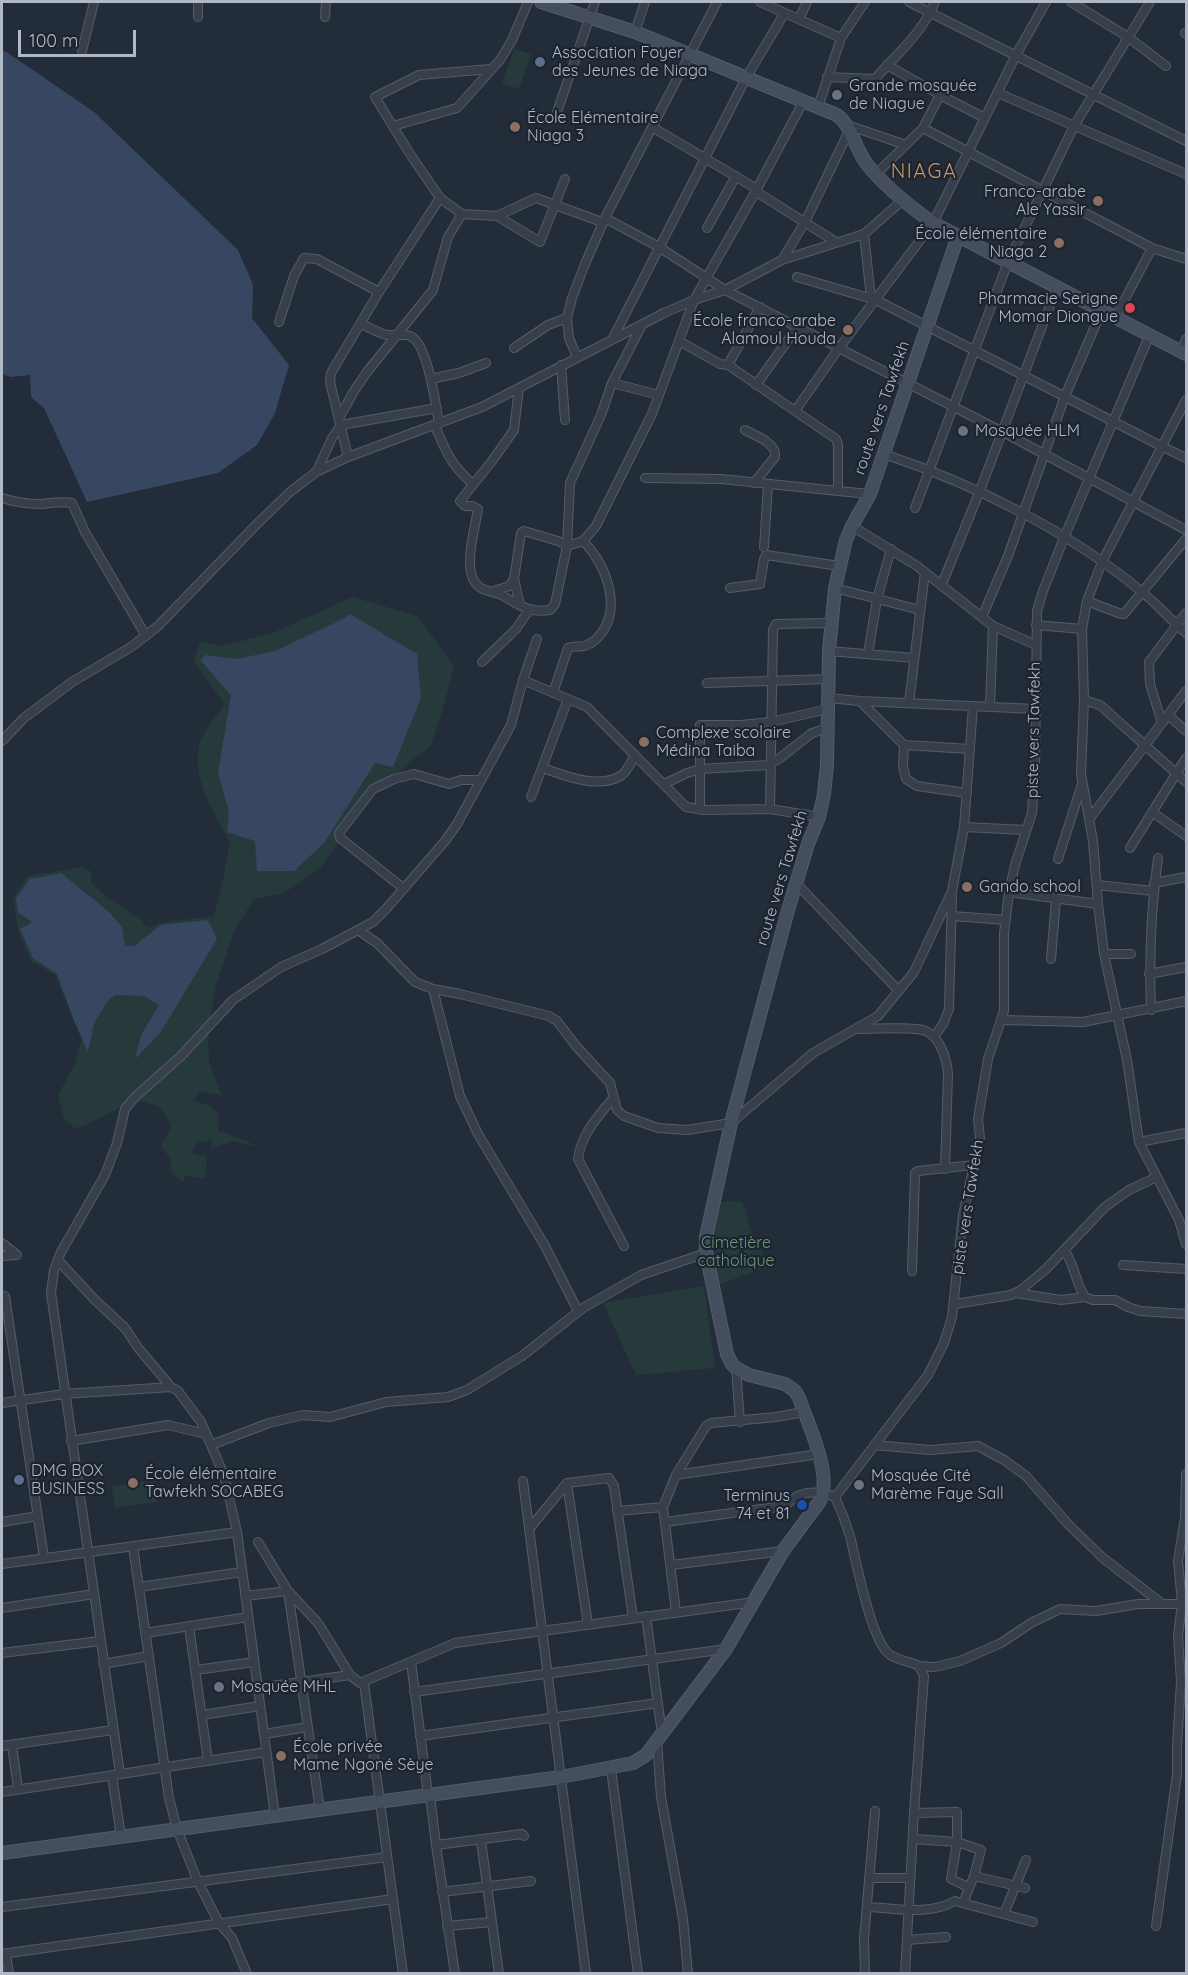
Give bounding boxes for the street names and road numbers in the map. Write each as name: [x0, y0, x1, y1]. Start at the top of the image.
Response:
street label: route vers Tawfekh: [850, 339, 914, 477]
street label: piste vers Tawfekh: [1023, 662, 1045, 798]
street label: route vers Tawfekh: [752, 808, 812, 948]
street label: piste vers Tawfekh: [948, 1138, 988, 1276]

